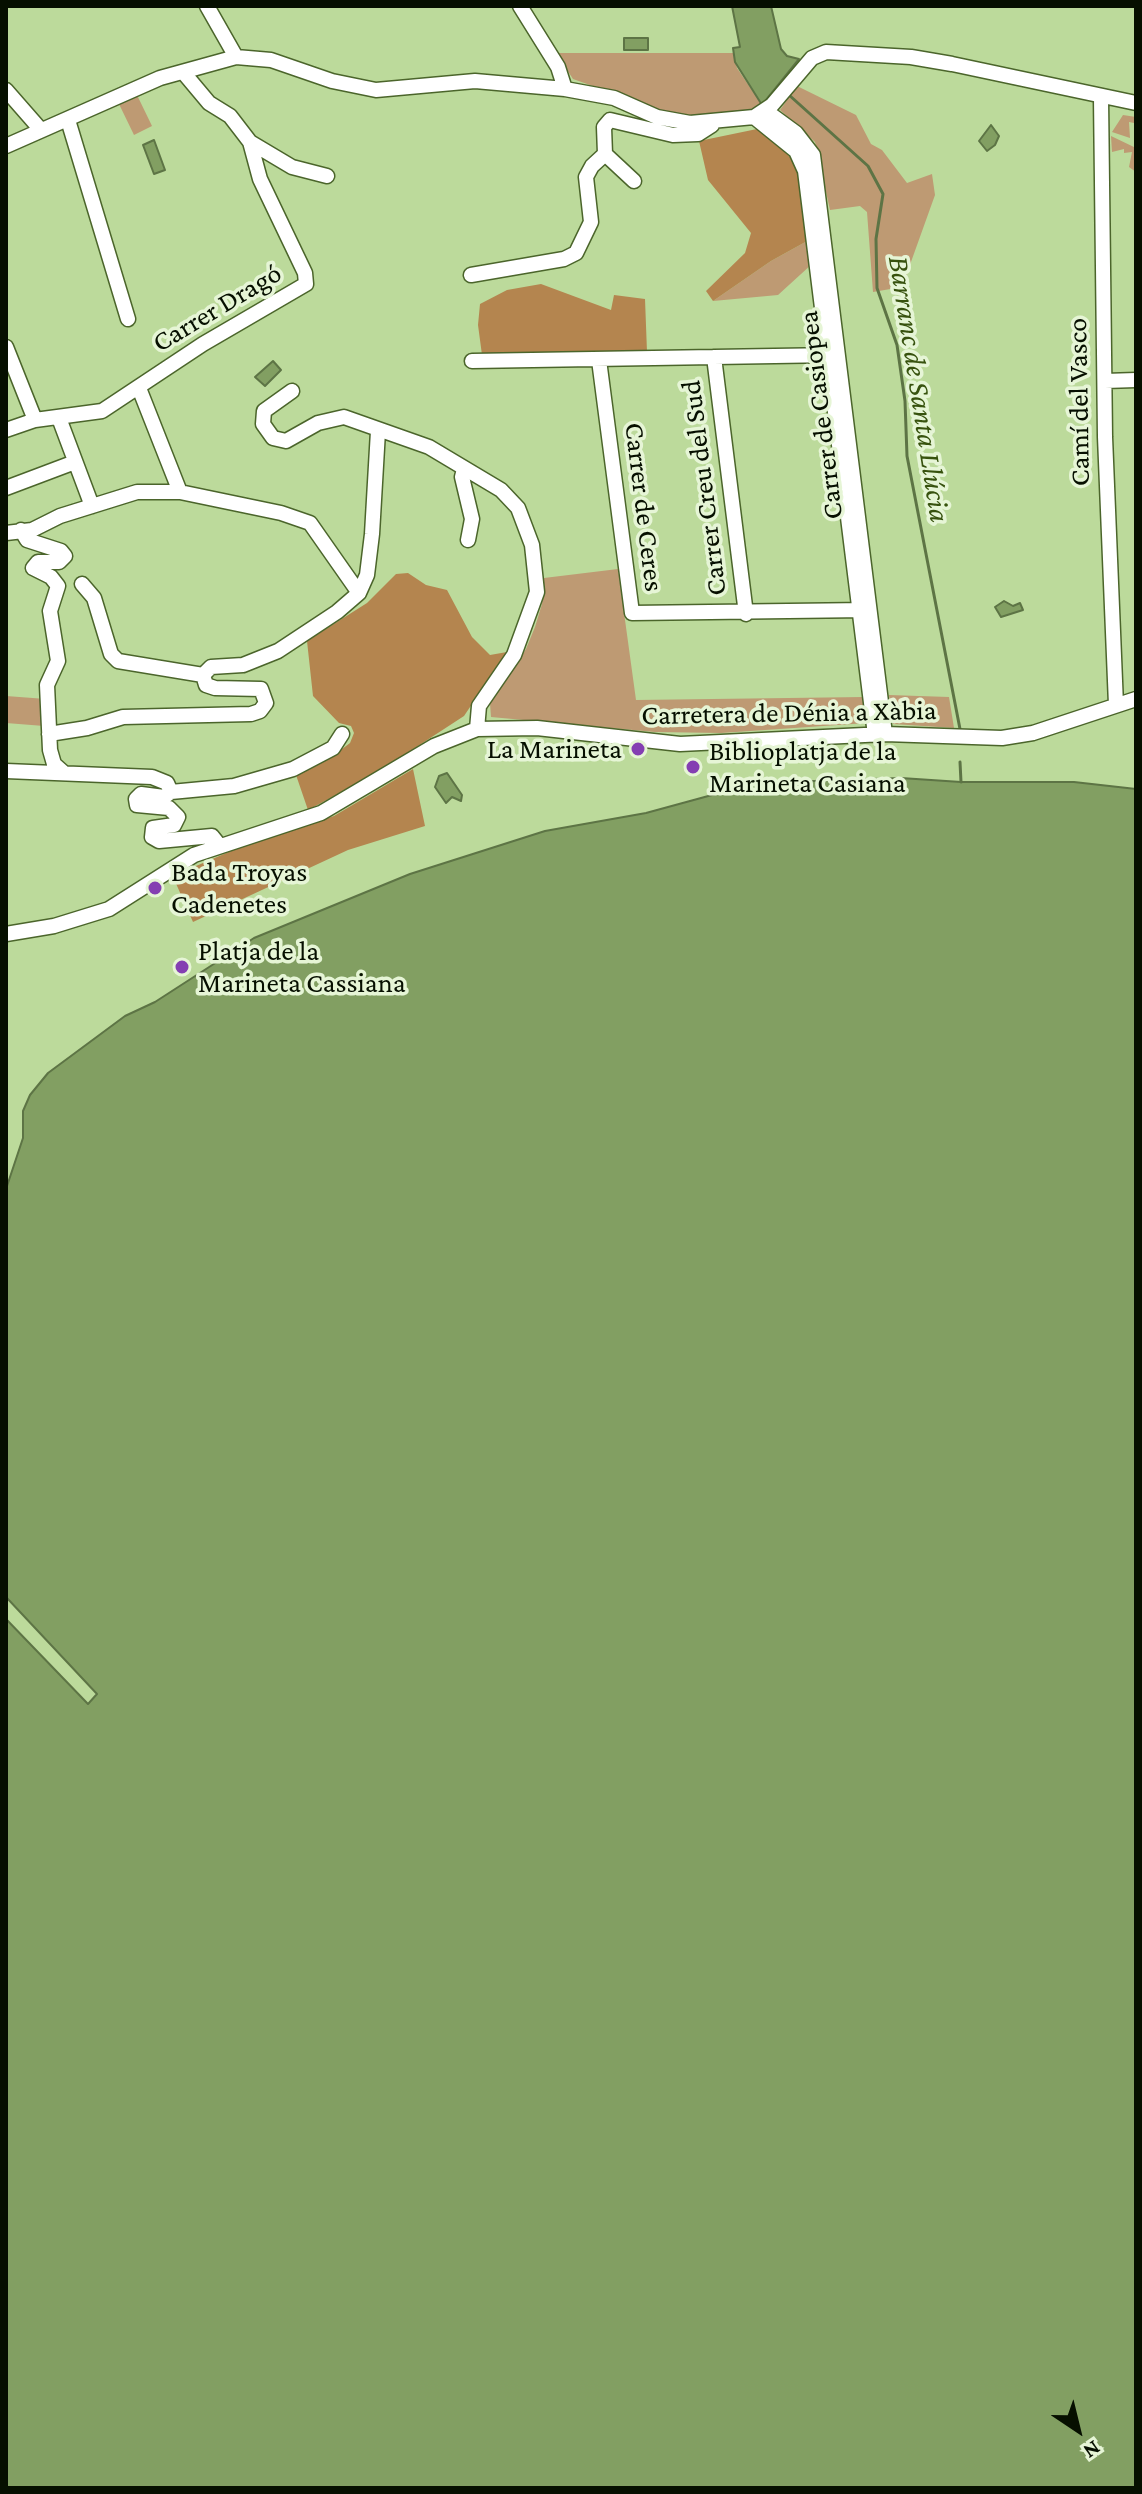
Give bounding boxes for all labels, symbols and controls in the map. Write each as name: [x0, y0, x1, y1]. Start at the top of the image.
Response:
water label: Barranc de Santa Llúcia: [880, 253, 958, 525]
street label: Carrer Dragó: [146, 256, 288, 360]
street label: Carrer de Casiopea: [792, 309, 850, 521]
street label: Camí del Vasco: [1061, 318, 1097, 486]
street label: Carrer Creu del Sud: [674, 378, 734, 598]
street label: Carrer de Ceres: [617, 421, 671, 593]
street label: Carretera de Dénia a Xàbia: [641, 694, 937, 732]
place label: La Marineta: [487, 732, 622, 766]
place label: Biblioplatja de la Marineta Casiana: [709, 734, 906, 800]
marker: La Marineta: [629, 740, 647, 758]
marker: Biblioplatja de la Marineta Casiana: [684, 758, 702, 776]
place label: Bada Troyas Cadenetes: [171, 855, 307, 921]
marker: Bada Troyas Cadenetes: [146, 879, 164, 897]
place label: Platja de la Marineta Cassiana: [198, 934, 406, 1000]
marker: Platja de la Marineta Cassiana: [173, 958, 191, 976]
north arrow: [1038, 2390, 1118, 2470]
text: N: [1079, 2436, 1105, 2465]

